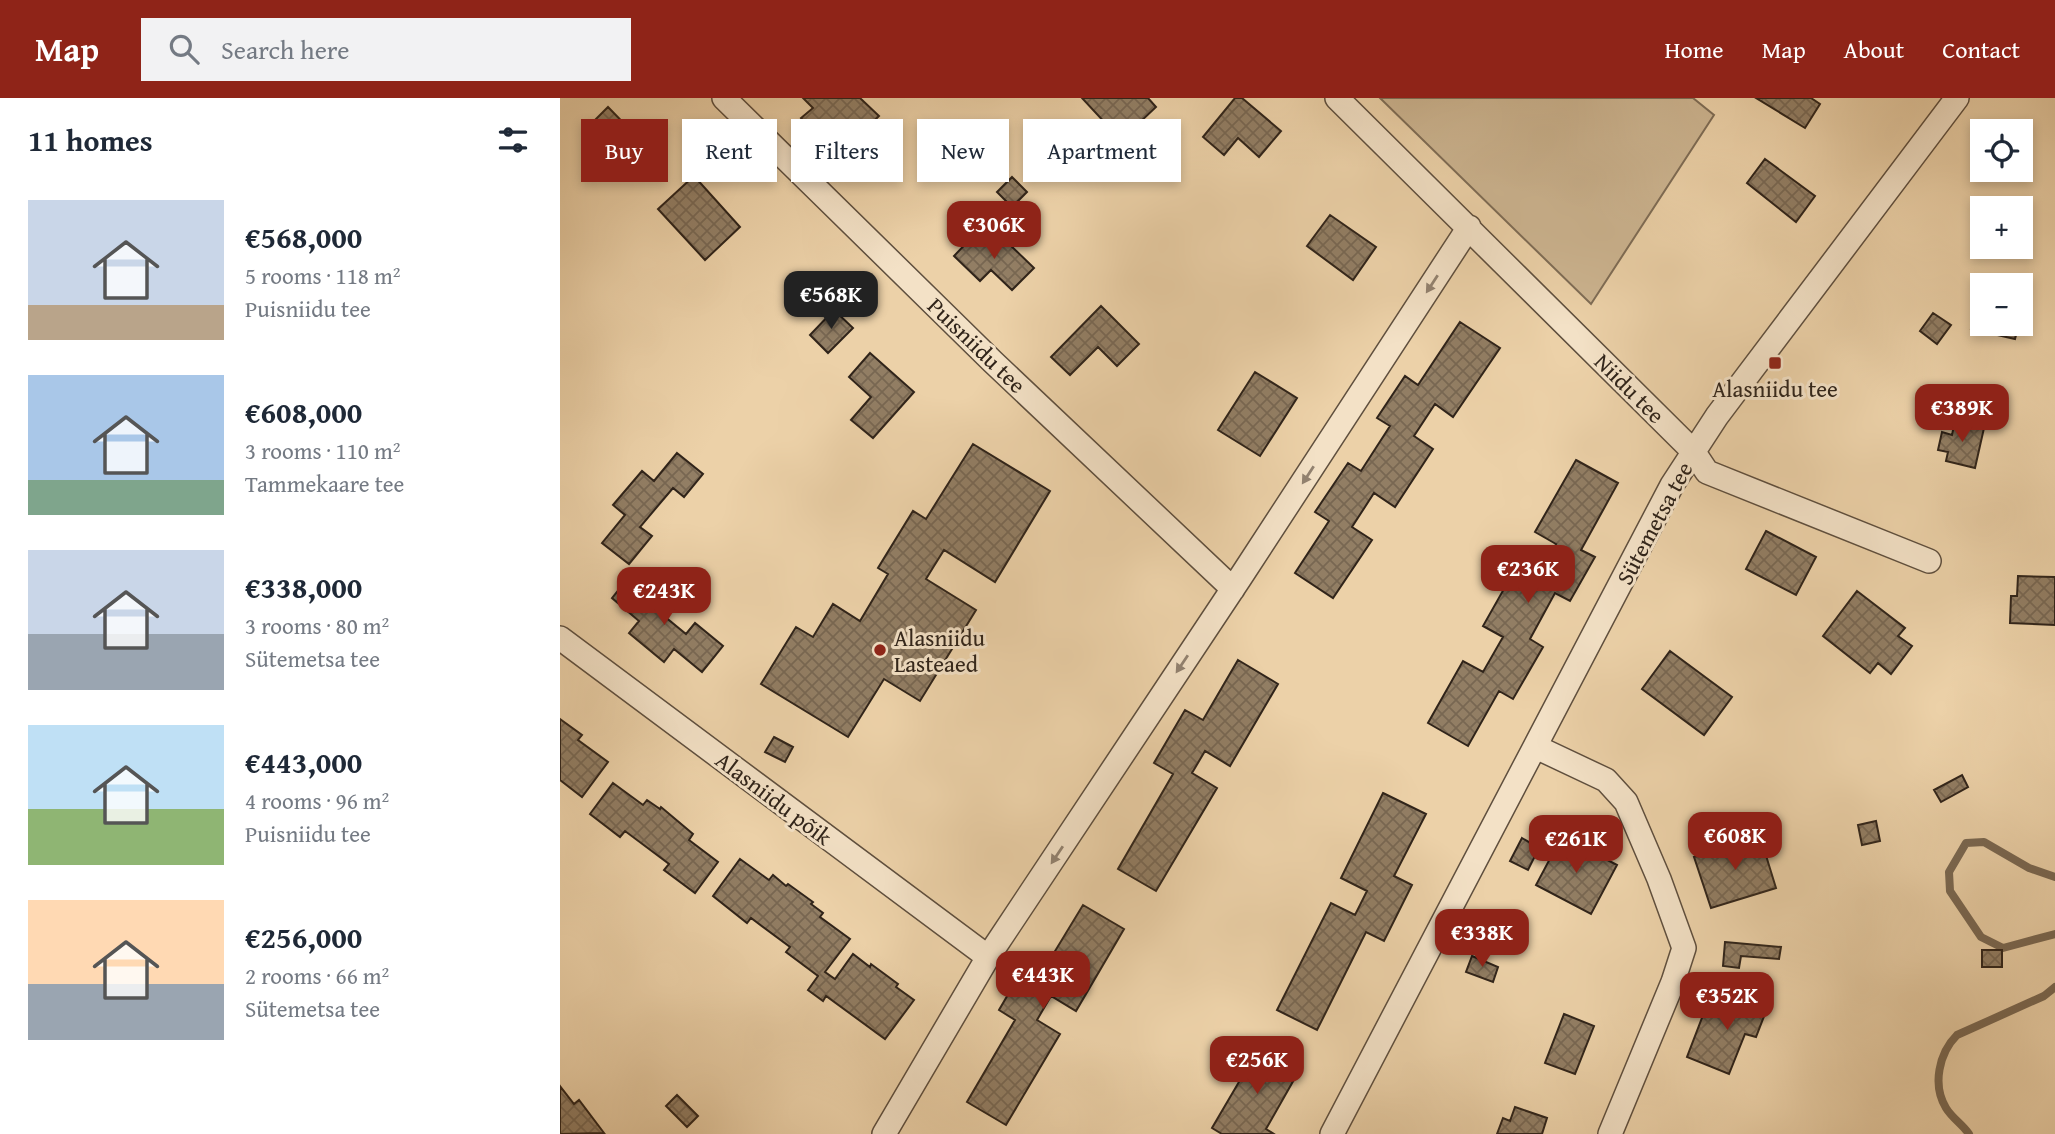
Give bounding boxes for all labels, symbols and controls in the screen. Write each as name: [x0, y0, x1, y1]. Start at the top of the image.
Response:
search box: [141, 18, 631, 81]
text: Map: [35, 25, 99, 73]
icon: search: [165, 30, 203, 68]
text: Search here: [221, 30, 349, 69]
text: Home: [1665, 32, 1724, 67]
text: Map: [1762, 32, 1806, 67]
text: About: [1844, 32, 1904, 67]
text: Contact: [1942, 32, 2020, 67]
text: 11 homes: [28, 118, 153, 162]
chip: Buy: [581, 119, 668, 182]
chip: Rent: [682, 119, 777, 182]
chip: Filters: [791, 119, 903, 182]
chip: New: [917, 119, 1009, 182]
chip: Apartment: [1023, 119, 1181, 182]
map controls: [1970, 119, 2033, 336]
button: locate: [1970, 119, 2033, 182]
icon: filters: [494, 121, 532, 159]
button: +: [1970, 196, 2033, 259]
pin: €306K: [945, 202, 1043, 261]
text: €306K: [963, 207, 1025, 240]
text: €568,000: [245, 215, 362, 259]
icon: home: [84, 228, 168, 312]
text: 5 rooms · 118 m²: [245, 259, 400, 292]
pin: €568K: [782, 272, 880, 331]
button: −: [1970, 273, 2033, 336]
one-way arrow: [1426, 275, 1439, 294]
text: €568K: [800, 277, 862, 310]
street label: Puisniidu tee: [920, 289, 1034, 401]
text: Puisniidu tee: [245, 292, 371, 325]
street label: Niidu tee: [1587, 345, 1673, 431]
marker: Alasniidu tee: [1767, 355, 1783, 371]
place label: Alasniidu tee: [1712, 372, 1838, 405]
pin: €389K: [1913, 384, 2011, 444]
text: €608,000: [245, 390, 362, 434]
text: €389K: [1931, 390, 1993, 423]
icon: home: [84, 403, 168, 487]
text: 3 rooms · 110 m²: [245, 434, 400, 467]
street label: Sütemetsa tee: [1608, 456, 1700, 590]
one-way arrow: [1301, 465, 1314, 485]
text: Tammekaare tee: [245, 467, 404, 500]
pin: €236K: [1479, 546, 1577, 605]
text: €236K: [1497, 551, 1559, 584]
text: €338,000: [245, 565, 362, 609]
pin: €243K: [615, 568, 713, 627]
text: €243K: [633, 573, 695, 606]
icon: home: [84, 578, 168, 662]
text: 3 rooms · 80 m²: [245, 609, 389, 642]
place label: Alasniidu Lasteaed: [894, 621, 986, 680]
text: Sütemetsa tee: [245, 642, 380, 675]
marker: Alasniidu Lasteaed: [872, 642, 888, 658]
one-way arrow: [1175, 655, 1189, 673]
text: €443,000: [245, 740, 362, 784]
street label: Alasniidu põik: [709, 743, 839, 853]
icon: home: [84, 753, 168, 837]
text: 4 rooms · 96 m²: [245, 784, 389, 817]
pin: €608K: [1686, 812, 1784, 872]
pin: €261K: [1527, 816, 1625, 875]
text: Puisniidu tee: [245, 817, 371, 850]
text: €608K: [1704, 818, 1766, 851]
text: €261K: [1545, 821, 1607, 854]
one-way arrow: [1050, 846, 1064, 864]
pin: €338K: [1433, 910, 1531, 969]
text: €256,000: [245, 915, 362, 959]
text: €338K: [1451, 915, 1513, 948]
icon: home: [84, 928, 168, 1012]
pin: €443K: [994, 951, 1092, 1011]
text: €443K: [1012, 957, 1074, 990]
text: 2 rooms · 66 m²: [245, 959, 389, 992]
pin: €352K: [1678, 972, 1776, 1032]
text: €352K: [1696, 978, 1758, 1011]
text: Sütemetsa tee: [245, 992, 380, 1025]
pin: €256K: [1208, 1037, 1306, 1096]
text: €256K: [1226, 1042, 1288, 1075]

